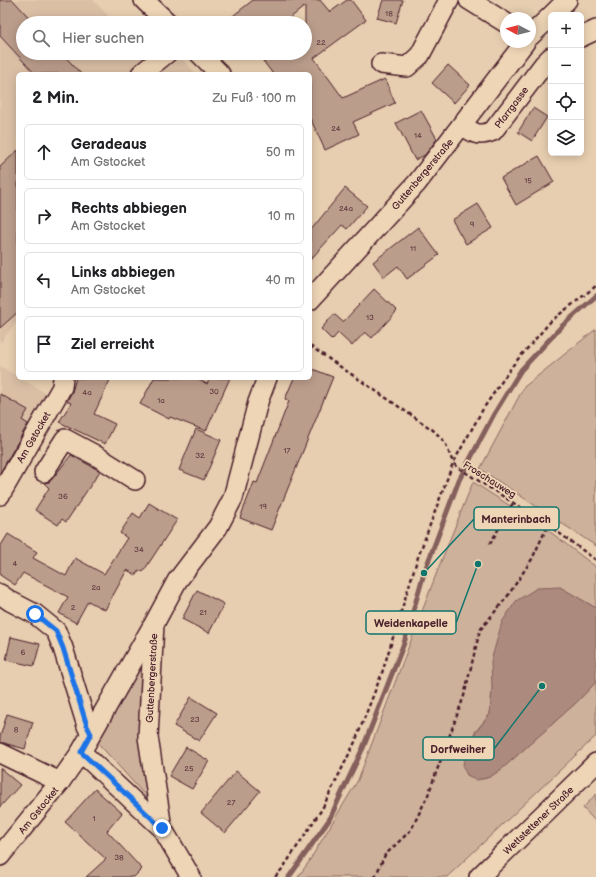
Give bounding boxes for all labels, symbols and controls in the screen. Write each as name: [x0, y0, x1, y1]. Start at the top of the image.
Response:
house number: 18: [385, 9, 393, 18]
north arrow: [500, 12, 536, 48]
map controls: [548, 12, 584, 156]
button: +: [548, 12, 584, 48]
search box: [16, 16, 312, 60]
icon: search: [30, 27, 52, 49]
text: Hier suchen: [62, 29, 144, 48]
house number: 22: [316, 38, 326, 47]
button: −: [548, 48, 584, 84]
street label: Pfarrgasse: [492, 84, 531, 131]
button: locate: [548, 84, 584, 120]
text: 2 Min.: [32, 88, 79, 108]
text: Zu Fuß · 100 m: [212, 90, 296, 106]
button: layers: [548, 120, 584, 156]
house number: 24: [331, 124, 341, 133]
house number: 14: [414, 131, 422, 140]
text: Geradeaus: [71, 135, 147, 154]
street label: Guttenbergerstraße: [389, 136, 456, 213]
icon: ahead: [33, 141, 55, 163]
text: 50 m: [266, 144, 295, 160]
text: Am Gstocket: [71, 154, 145, 170]
house number: 15: [524, 176, 532, 185]
text: Rechts abbiegen: [71, 199, 187, 218]
house number: 24a: [339, 204, 353, 213]
icon: right: [33, 205, 55, 227]
text: 10 m: [268, 208, 295, 224]
text: Am Gstocket: [71, 218, 145, 234]
house number: 9: [470, 220, 475, 229]
house number: 11: [410, 244, 416, 253]
text: Links abbiegen: [71, 263, 175, 282]
icon: left: [33, 269, 55, 291]
text: 40 m: [265, 272, 295, 288]
text: Am Gstocket: [71, 282, 145, 298]
house number: 13: [366, 313, 374, 322]
icon: arrive: [33, 333, 55, 355]
text: Ziel erreicht: [71, 335, 154, 354]
house number: 30: [209, 387, 219, 396]
house number: 4a: [82, 388, 92, 397]
house number: 1a: [157, 396, 165, 405]
street label: Am Gstocket: [14, 410, 53, 465]
house number: 17: [283, 446, 291, 455]
house number: 32: [195, 451, 205, 460]
street label: Froschauweg: [461, 459, 518, 501]
house number: 36: [58, 492, 68, 501]
house number: 19: [259, 502, 267, 511]
callout: Manterinbach: [474, 507, 559, 530]
text: Manterinbach: [481, 513, 551, 526]
house number: 34: [134, 545, 144, 554]
house number: 4: [13, 559, 18, 568]
house number: 2a: [91, 583, 101, 592]
house number: 2: [71, 603, 76, 612]
route start: [26, 605, 44, 623]
house number: 21: [199, 608, 207, 617]
callout: Weidenkapelle: [366, 611, 456, 634]
text: Weidenkapelle: [374, 617, 448, 630]
street label: Guttenbergerstraße: [144, 633, 160, 723]
house number: 6: [21, 648, 26, 657]
house number: 23: [190, 715, 200, 724]
house number: 8: [14, 725, 19, 734]
callout: Dorfweiher: [423, 737, 494, 760]
text: Dorfweiher: [430, 743, 486, 756]
house number: 25: [184, 764, 194, 773]
street label: Wettstettener Straße: [501, 784, 576, 857]
street label: Am Gstocket: [16, 785, 61, 837]
house number: 27: [227, 798, 235, 807]
house number: 1: [92, 814, 96, 823]
route end: [153, 819, 171, 837]
house number: 38: [114, 853, 124, 862]

